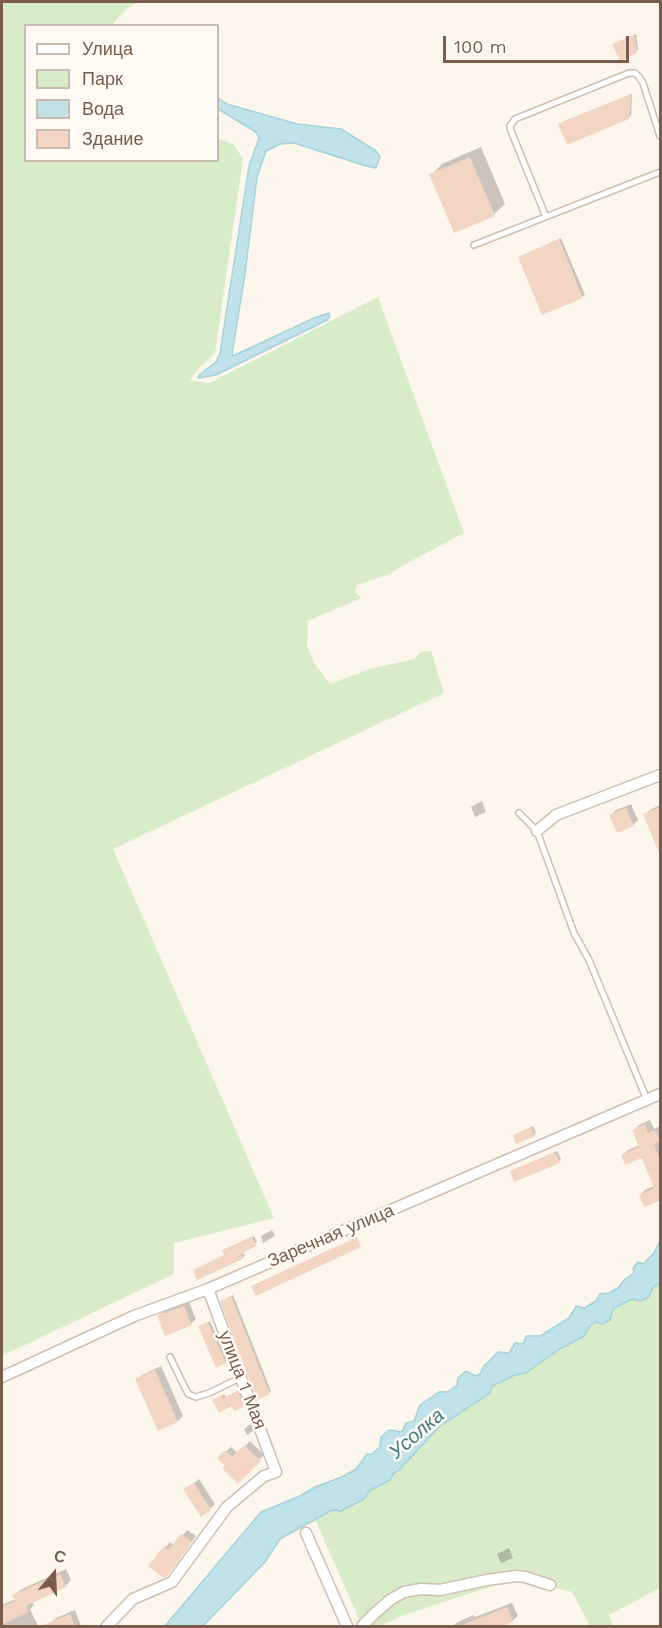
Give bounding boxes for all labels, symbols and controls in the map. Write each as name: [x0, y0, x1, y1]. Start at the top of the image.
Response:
legend: [24, 24, 219, 162]
scale bar: [446, 24, 632, 62]
text: 100 m: [454, 36, 507, 57]
text: Улица: [82, 38, 133, 59]
text: Парк: [82, 68, 123, 89]
text: Вода: [82, 98, 124, 119]
text: Здание: [82, 128, 143, 149]
street label: Заречная улица: [265, 1200, 397, 1272]
street label: улица 1 Мая: [213, 1328, 271, 1432]
water label: Усолка: [385, 1404, 449, 1464]
north arrow: [24, 1544, 84, 1604]
text: С: [51, 1546, 69, 1567]

